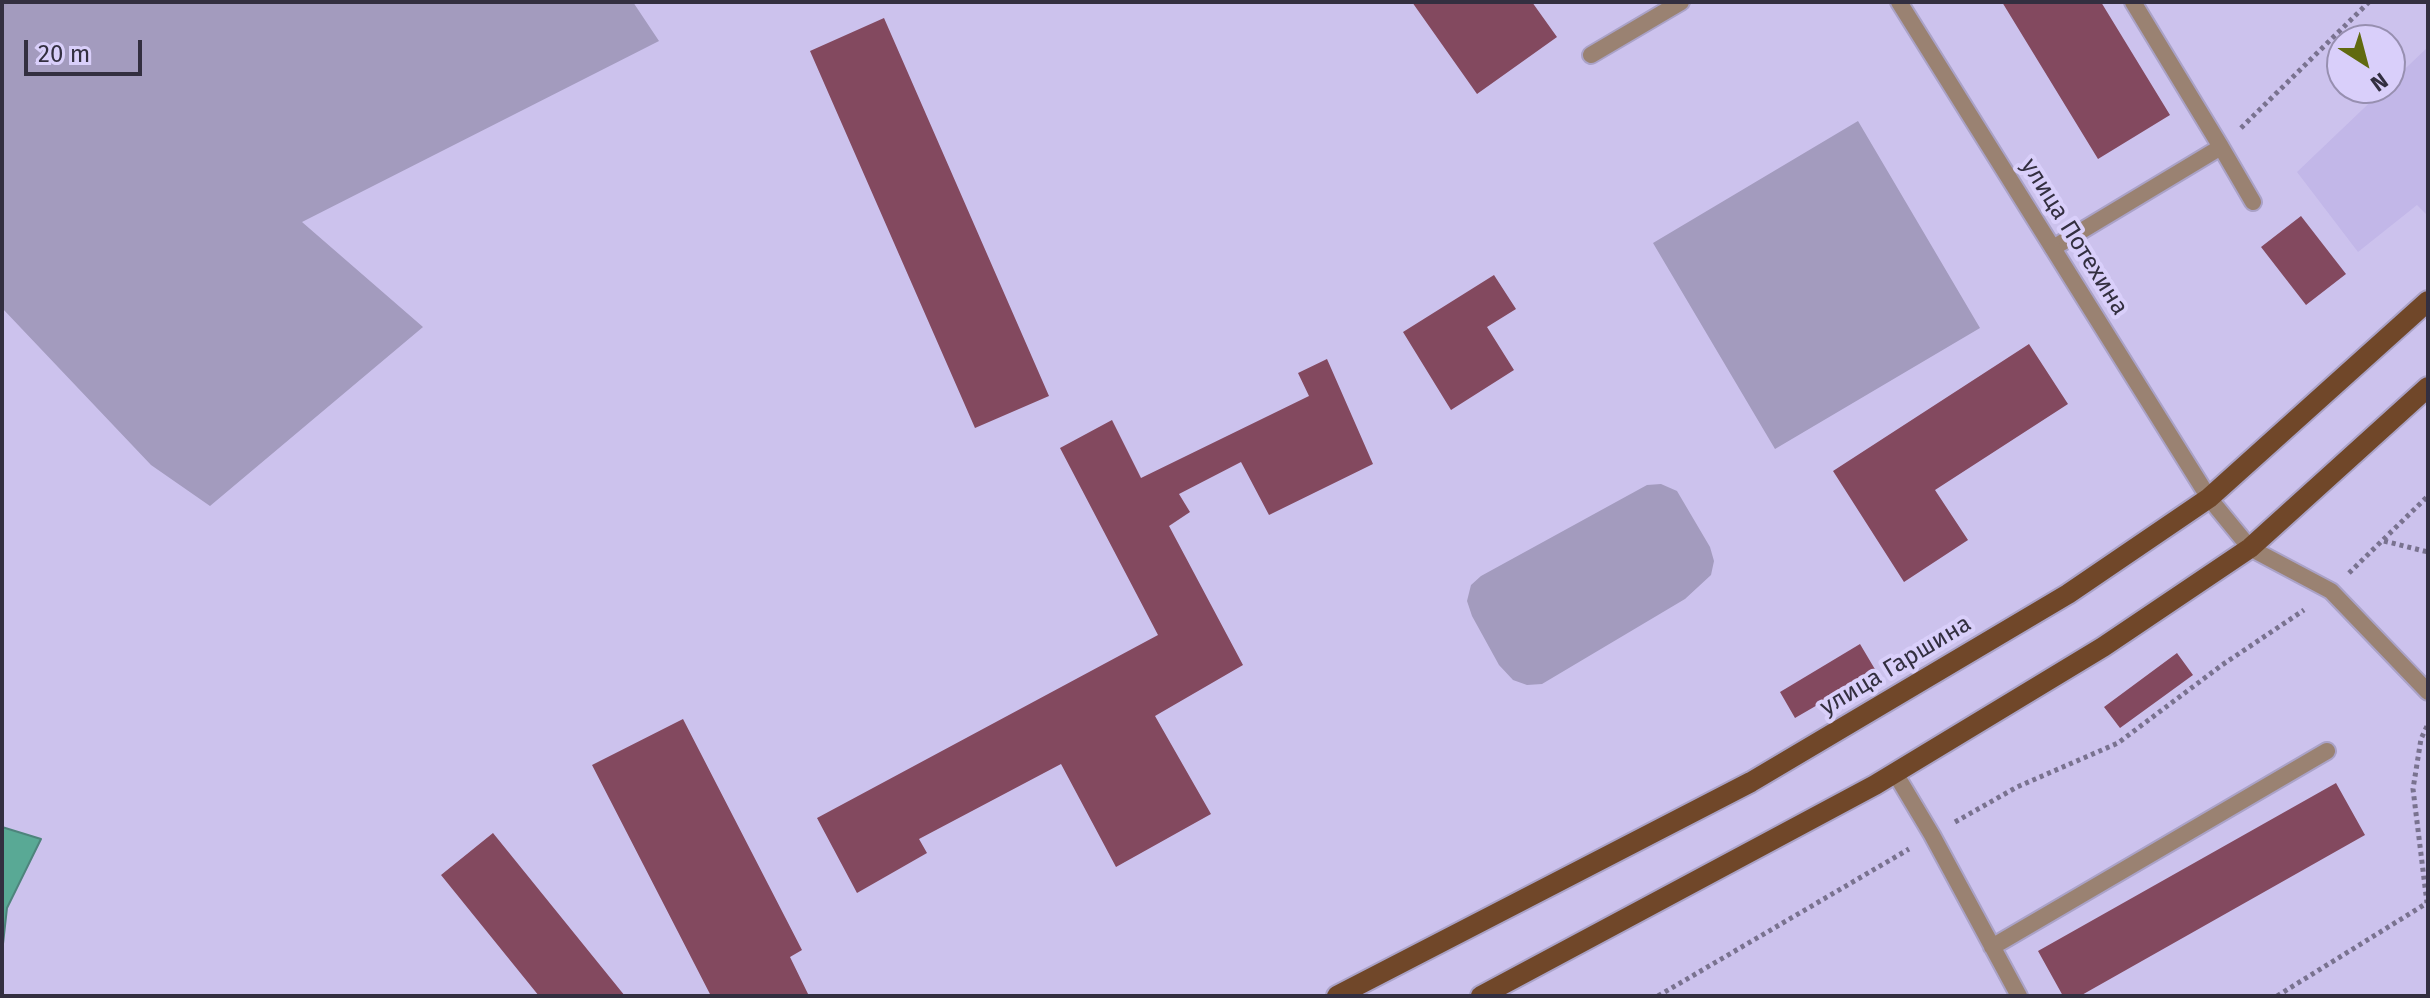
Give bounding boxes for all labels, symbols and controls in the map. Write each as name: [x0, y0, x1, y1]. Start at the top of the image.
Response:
scale bar: [28, 24, 146, 74]
north arrow: [2326, 24, 2406, 104]
text: 20 m: [38, 40, 90, 68]
text: N: [2365, 67, 2393, 97]
street label: улица Потехина: [2014, 153, 2134, 321]
street label: улица Гаршина: [1815, 610, 1977, 722]

